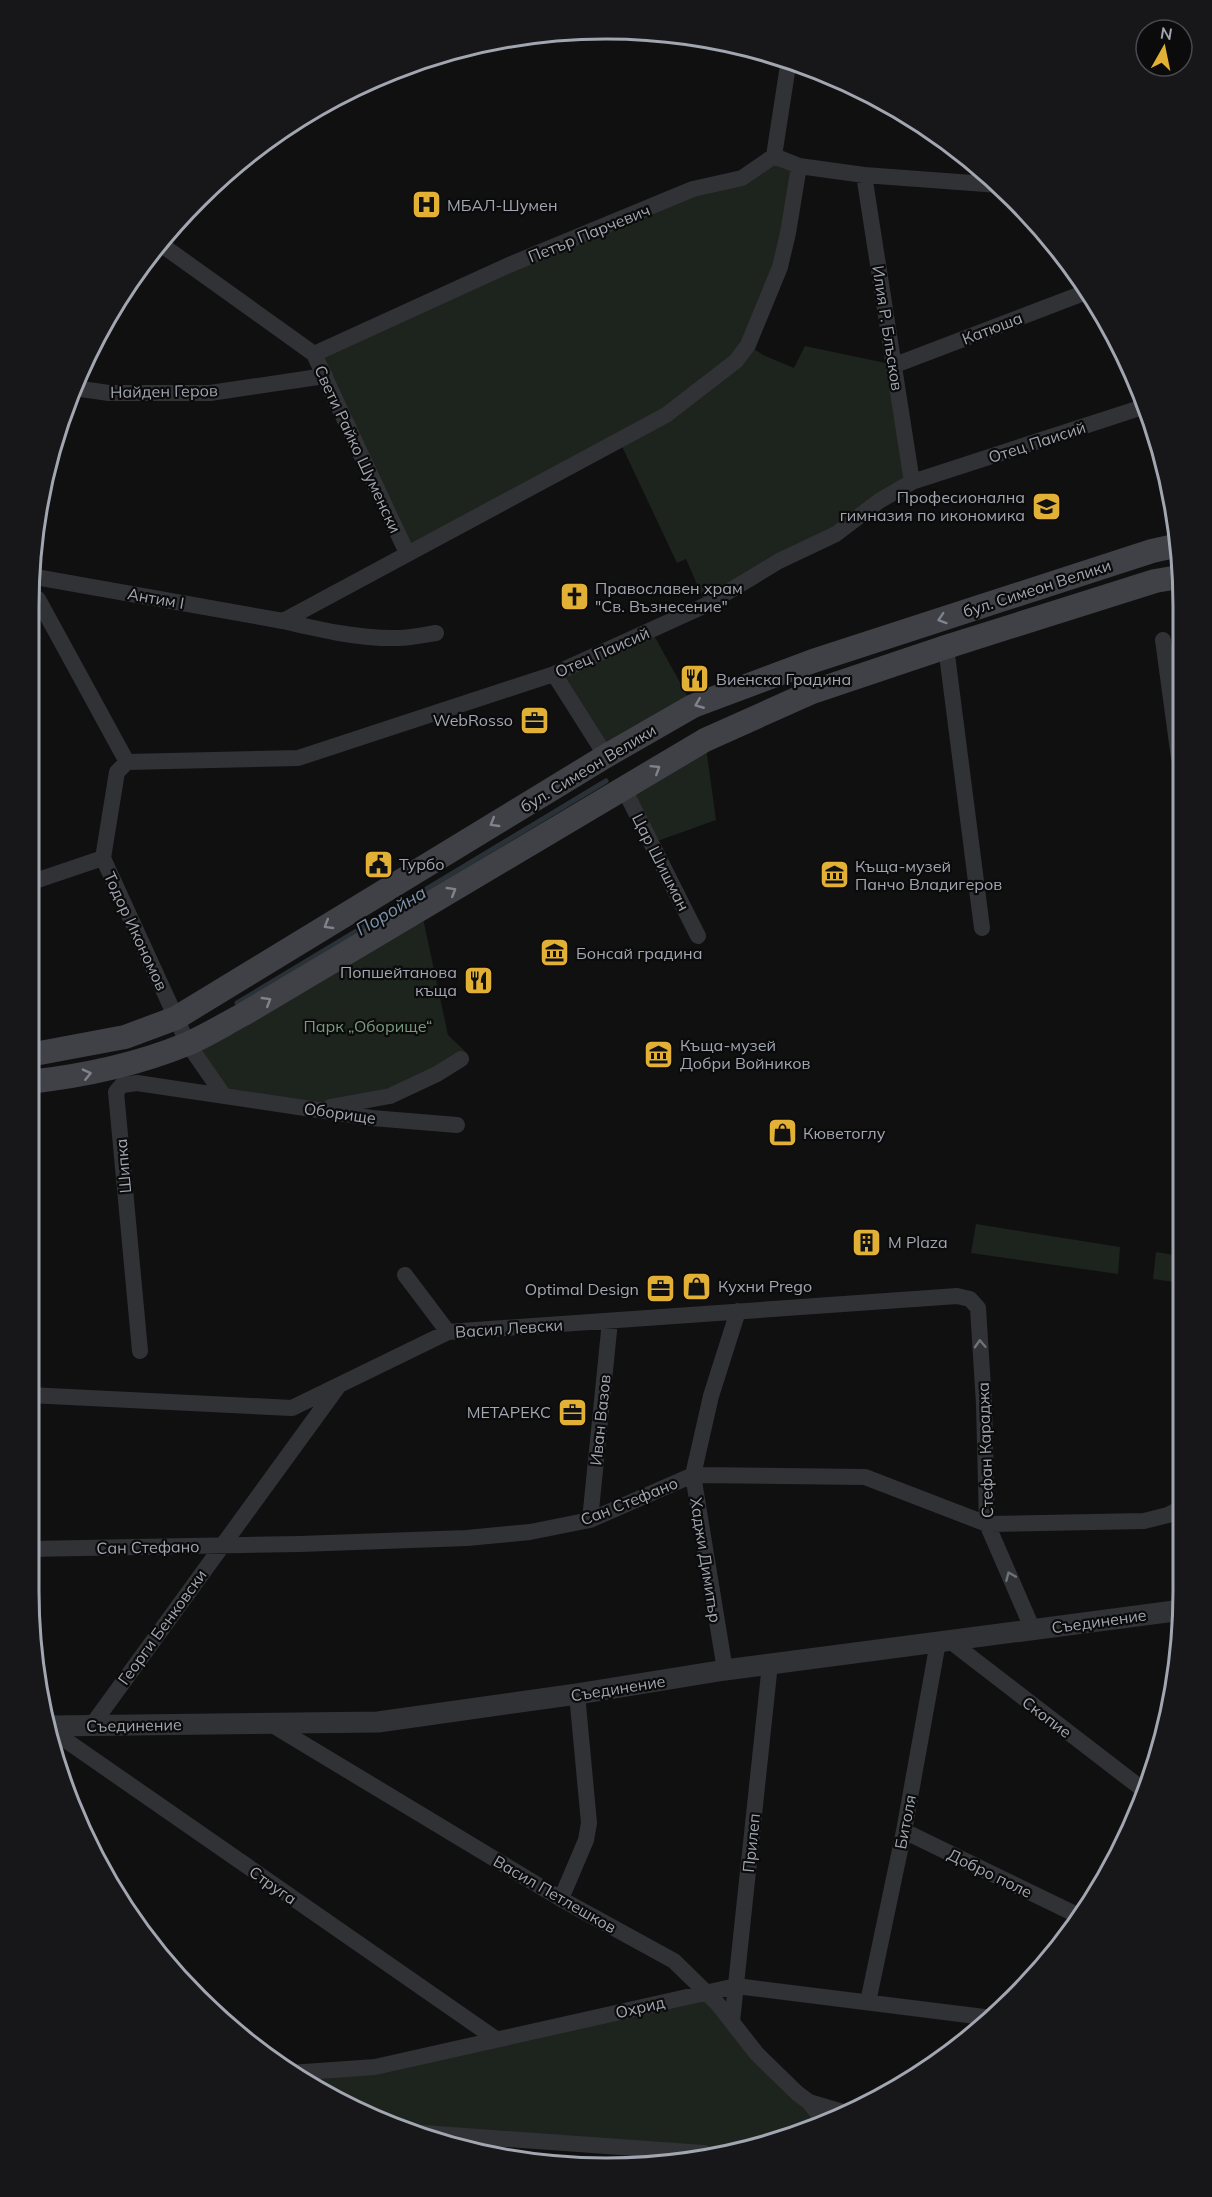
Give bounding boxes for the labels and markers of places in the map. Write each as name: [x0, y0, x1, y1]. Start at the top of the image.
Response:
hospital icon: МБАЛ-Шумен: [410, 189, 442, 221]
place label: МБАЛ-Шумен: [447, 195, 558, 215]
place label: Професионална гимназия по икономика: [840, 487, 1025, 525]
school or university icon: Професионална гимназия по икономика: [1030, 490, 1062, 522]
place label: Православен храм "Св. Възнесение": [595, 578, 743, 616]
church icon: Православен храм "Св. Възнесение": [558, 581, 590, 613]
restaurant icon: Виенска Градина: [679, 663, 711, 695]
place label: Виенска Градина: [716, 669, 851, 689]
office icon: WebRosso: [518, 704, 550, 736]
place label: WebRosso: [433, 710, 513, 730]
public building icon: Турбо: [362, 848, 394, 880]
place label: Турбо: [399, 854, 445, 874]
place label: Къща-музей Панчо Владигеров: [855, 856, 1002, 894]
museum icon: Къща-музей Панчо Владигеров: [818, 859, 850, 891]
museum icon: Бонсай градина: [539, 937, 571, 969]
place label: Бонсай градина: [576, 943, 702, 963]
place label: Попшейтанова къща: [340, 962, 457, 1000]
restaurant icon: Попшейтанова къща: [462, 965, 494, 997]
place label: Къща-музей Добри Войников: [680, 1035, 811, 1073]
museum icon: Къща-музей Добри Войников: [643, 1038, 675, 1070]
shop icon: Кюветоглу: [766, 1117, 798, 1149]
place label: Кюветоглу: [803, 1123, 886, 1143]
building icon: M Plaza: [851, 1226, 883, 1258]
place label: M Plaza: [888, 1232, 948, 1252]
shop icon: Кухни Prego: [681, 1270, 713, 1302]
office icon: Optimal Design: [644, 1273, 676, 1305]
place label: Кухни Prego: [718, 1276, 812, 1296]
place label: Optimal Design: [525, 1279, 639, 1299]
office icon: МЕТАРЕКС: [556, 1396, 588, 1428]
place label: МЕТАРЕКС: [467, 1402, 551, 1422]

